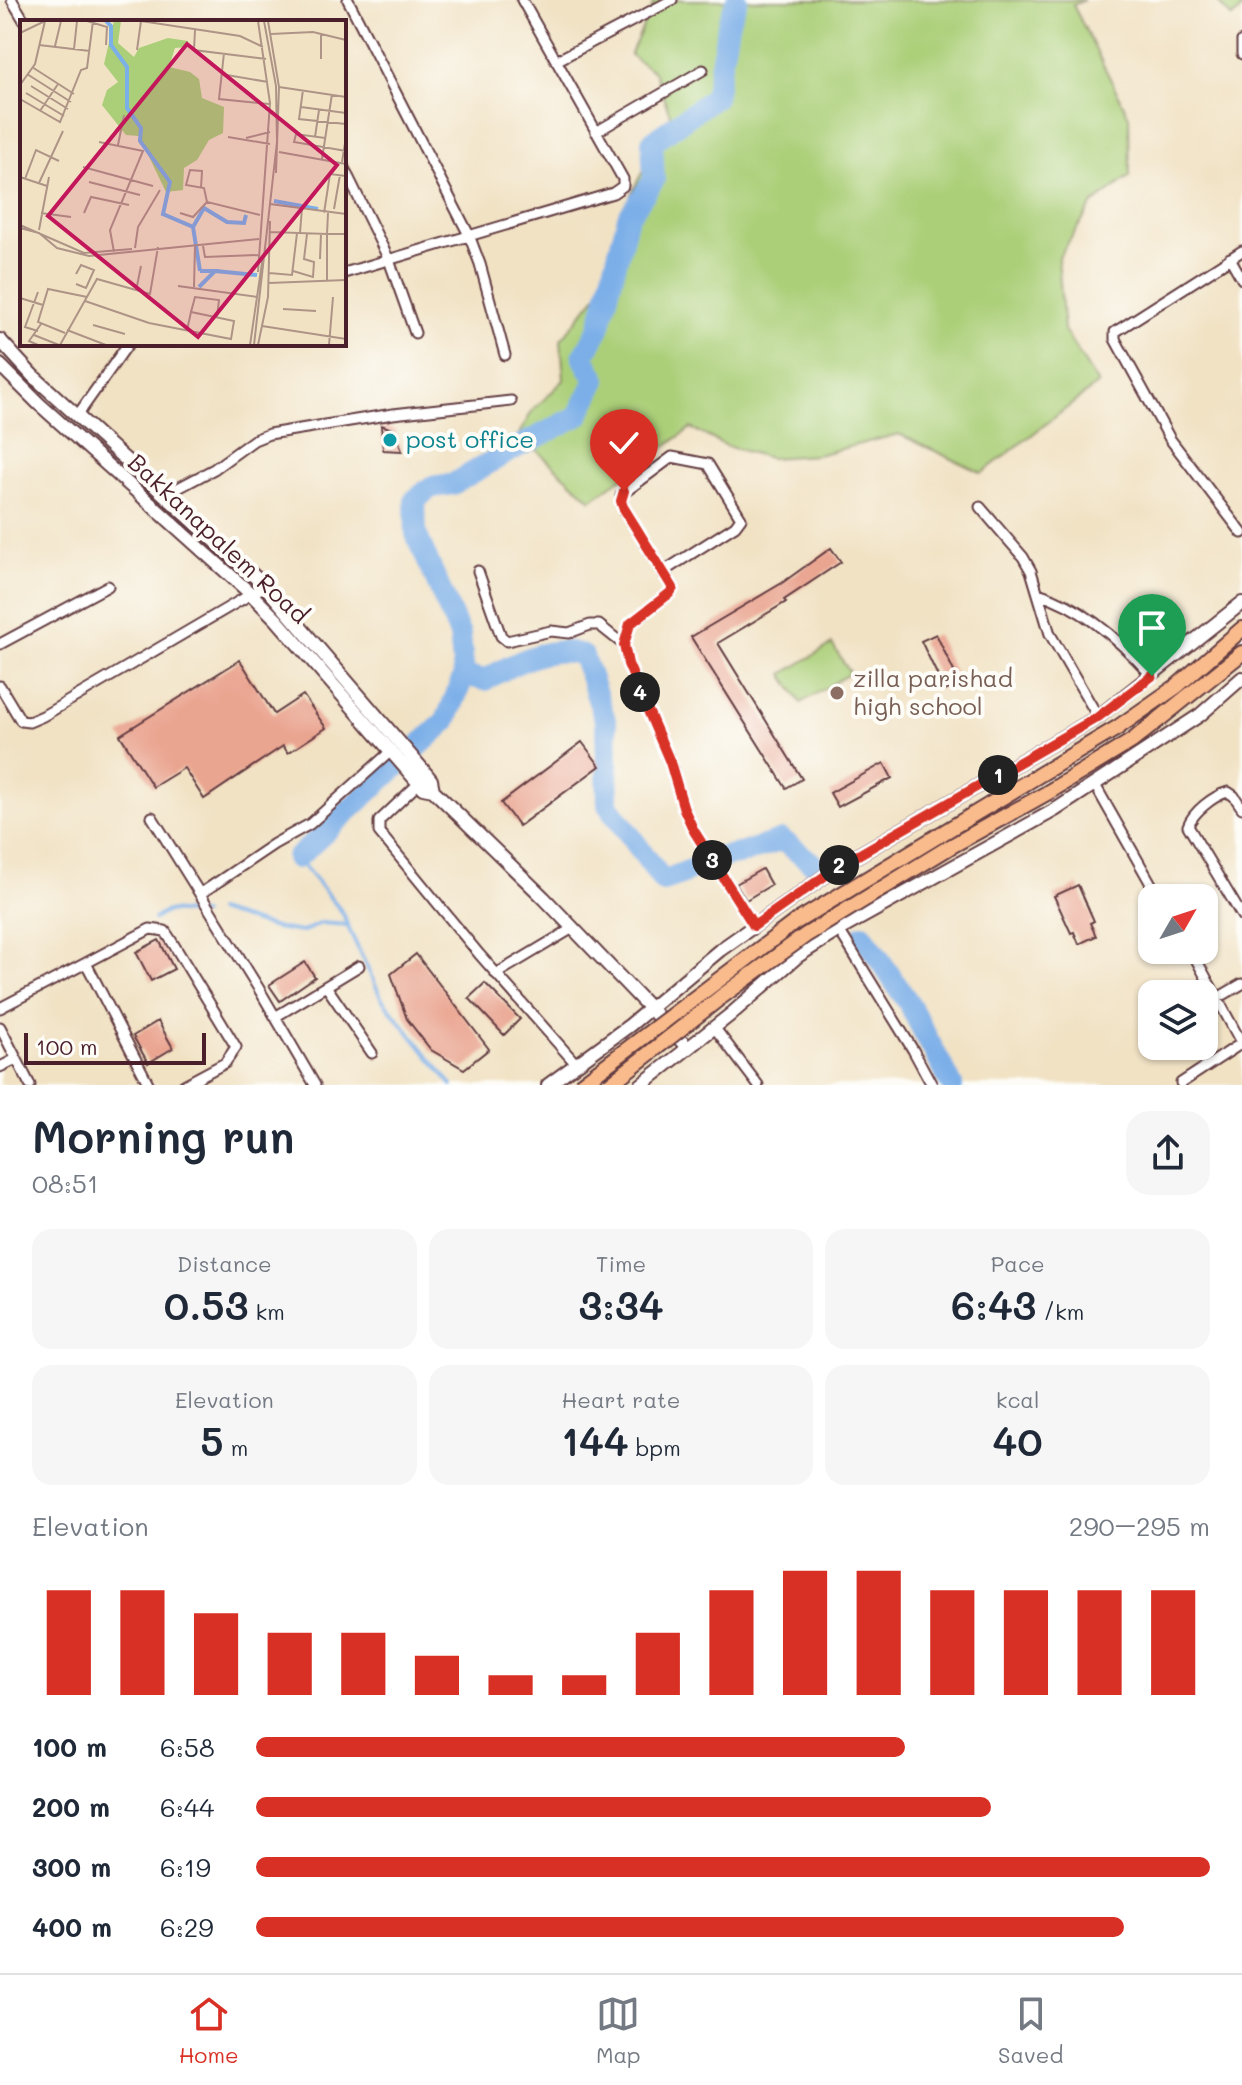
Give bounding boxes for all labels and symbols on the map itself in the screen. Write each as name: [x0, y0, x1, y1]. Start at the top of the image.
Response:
inset map: [20, 20, 346, 346]
pin: [590, 409, 658, 491]
place label: post office: [406, 423, 534, 454]
marker: post office: [381, 431, 399, 449]
street label: Bakkanapalem Road: [122, 446, 316, 630]
pin: [1118, 594, 1186, 676]
place label: zilla parishad high school: [853, 662, 1013, 721]
pin: 4: [620, 672, 660, 712]
marker: zilla parishad high school: [828, 684, 846, 702]
pin: 1: [978, 755, 1018, 795]
pin: 3: [692, 840, 732, 880]
pin: 2: [819, 845, 859, 885]
north arrow: [1138, 884, 1218, 964]
scale bar: [24, 1029, 206, 1065]

